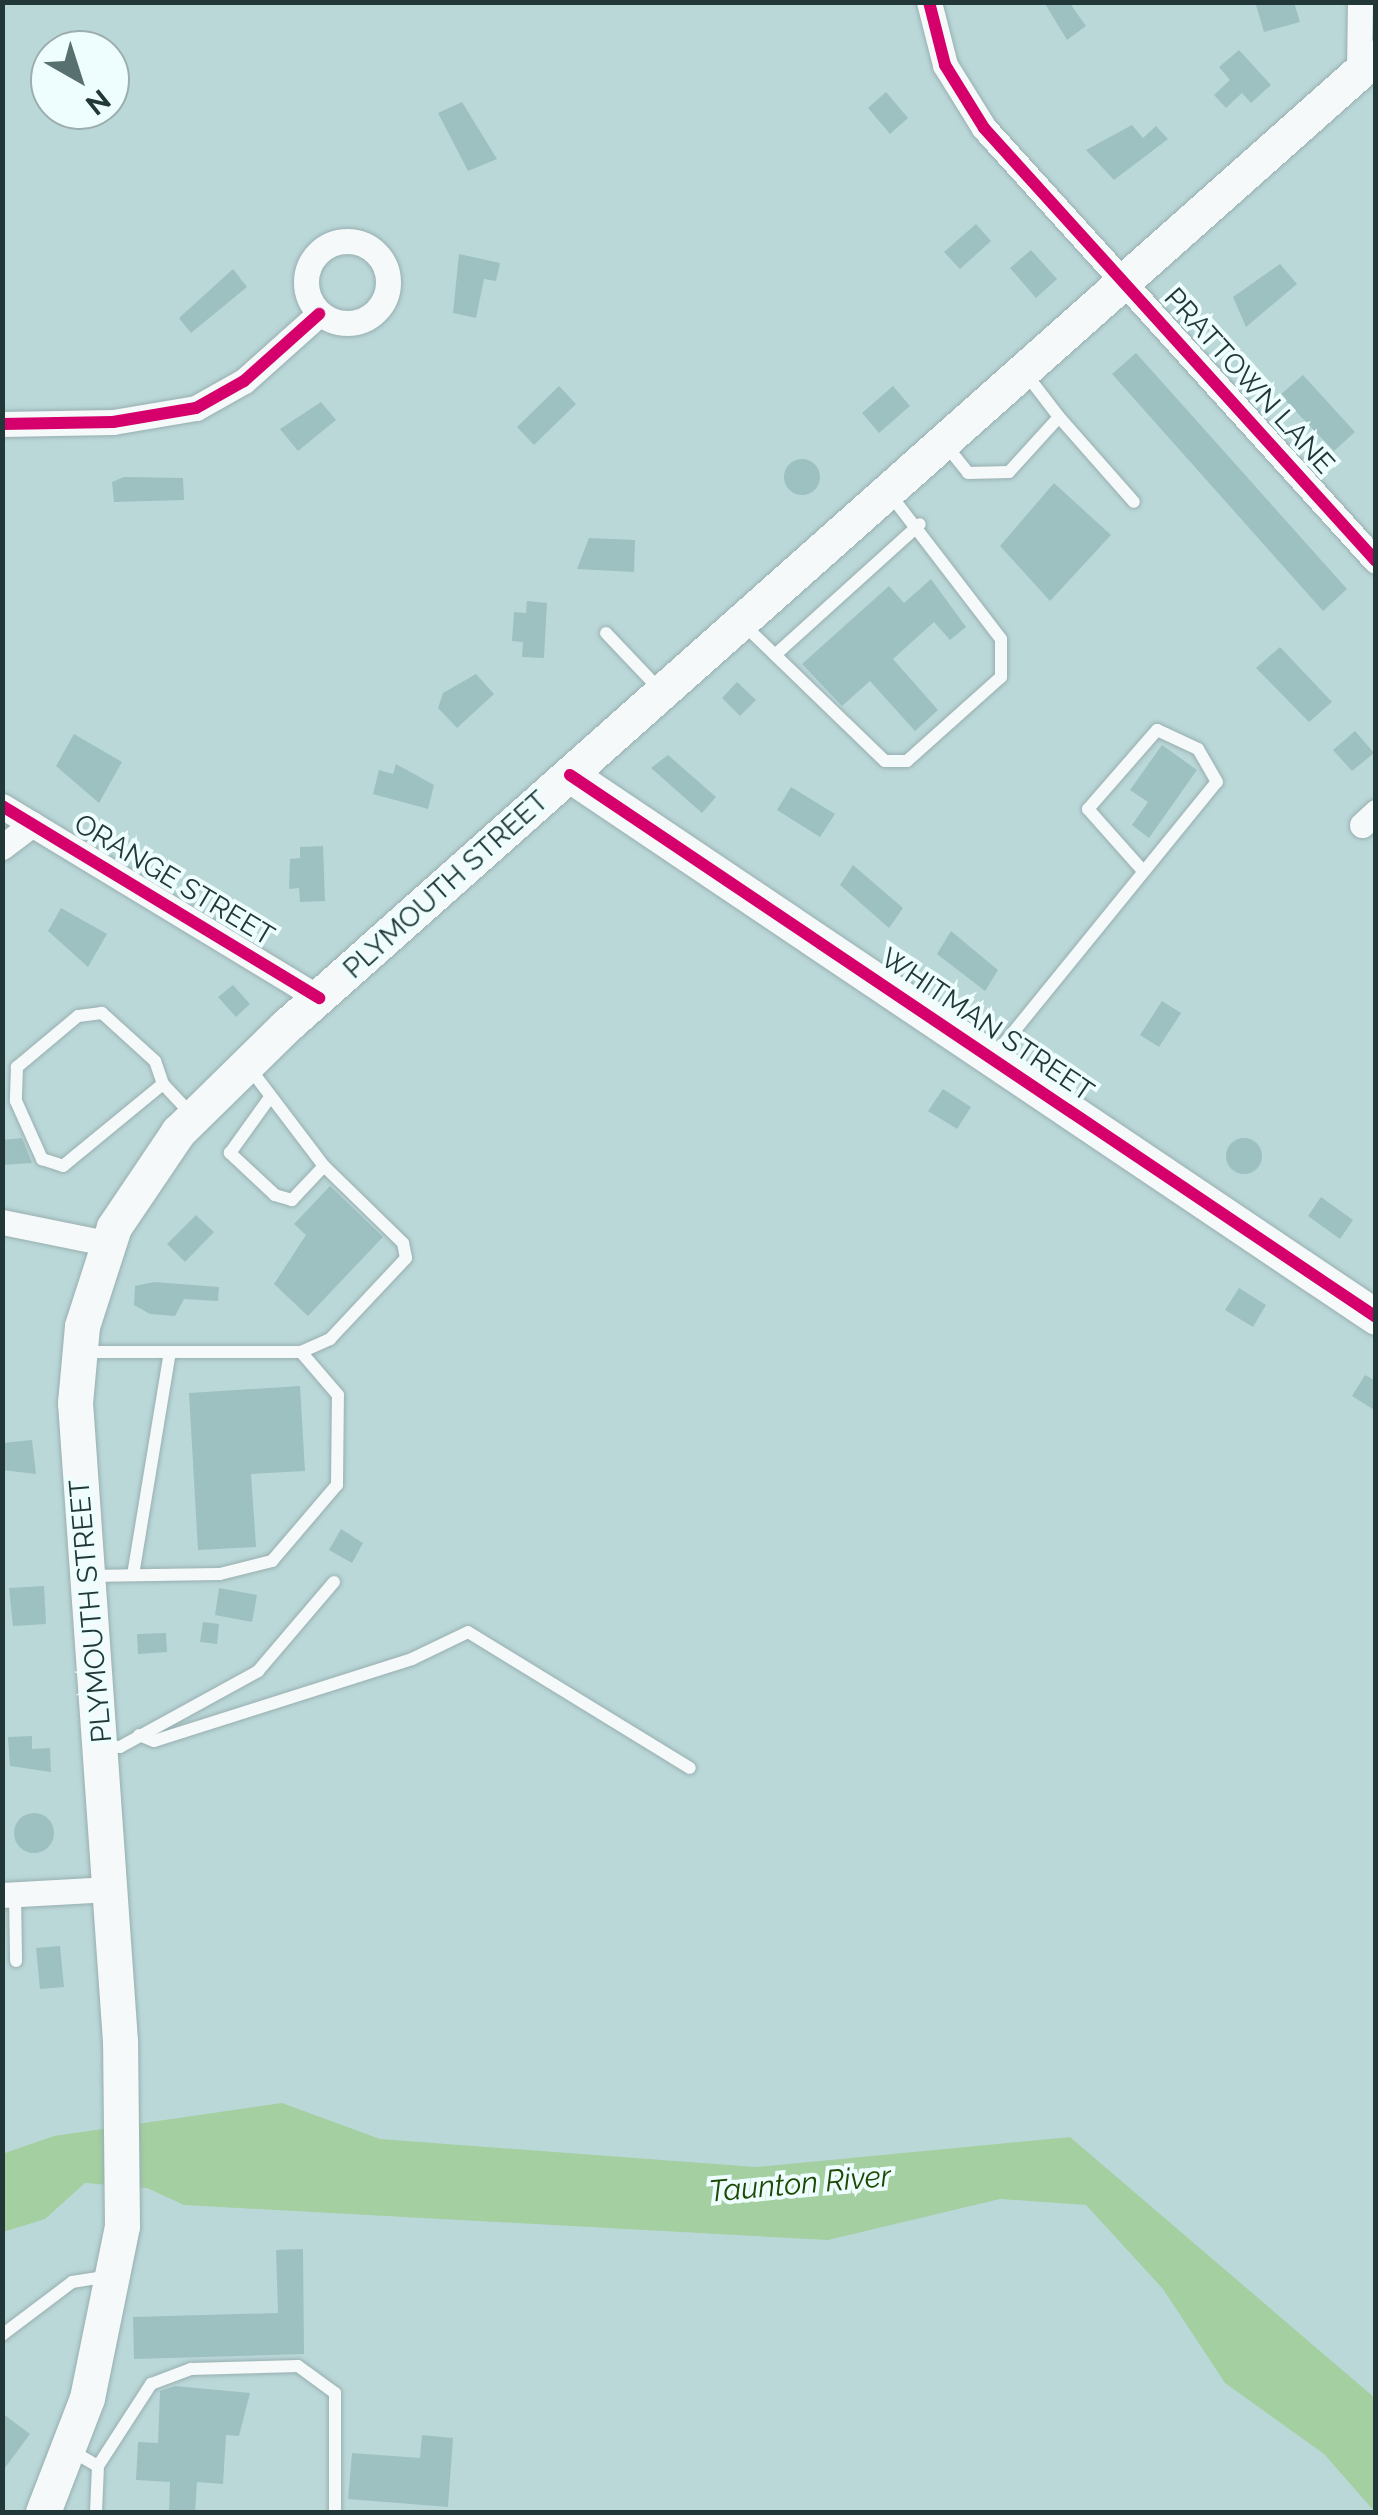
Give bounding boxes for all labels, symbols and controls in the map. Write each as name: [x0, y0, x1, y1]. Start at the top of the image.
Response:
north arrow: [30, 30, 130, 130]
text: N: [79, 83, 117, 122]
street label: PRATTOWN LANE: [1157, 281, 1341, 481]
street label: PLYMOUTH STREET: [337, 784, 555, 986]
street label: ORANGE STREET: [68, 807, 280, 953]
street label: WHITMAN STREET: [874, 941, 1100, 1109]
street label: PLYMOUTH STREET: [63, 1478, 119, 1744]
water label: Taunton River: [707, 2158, 893, 2210]

